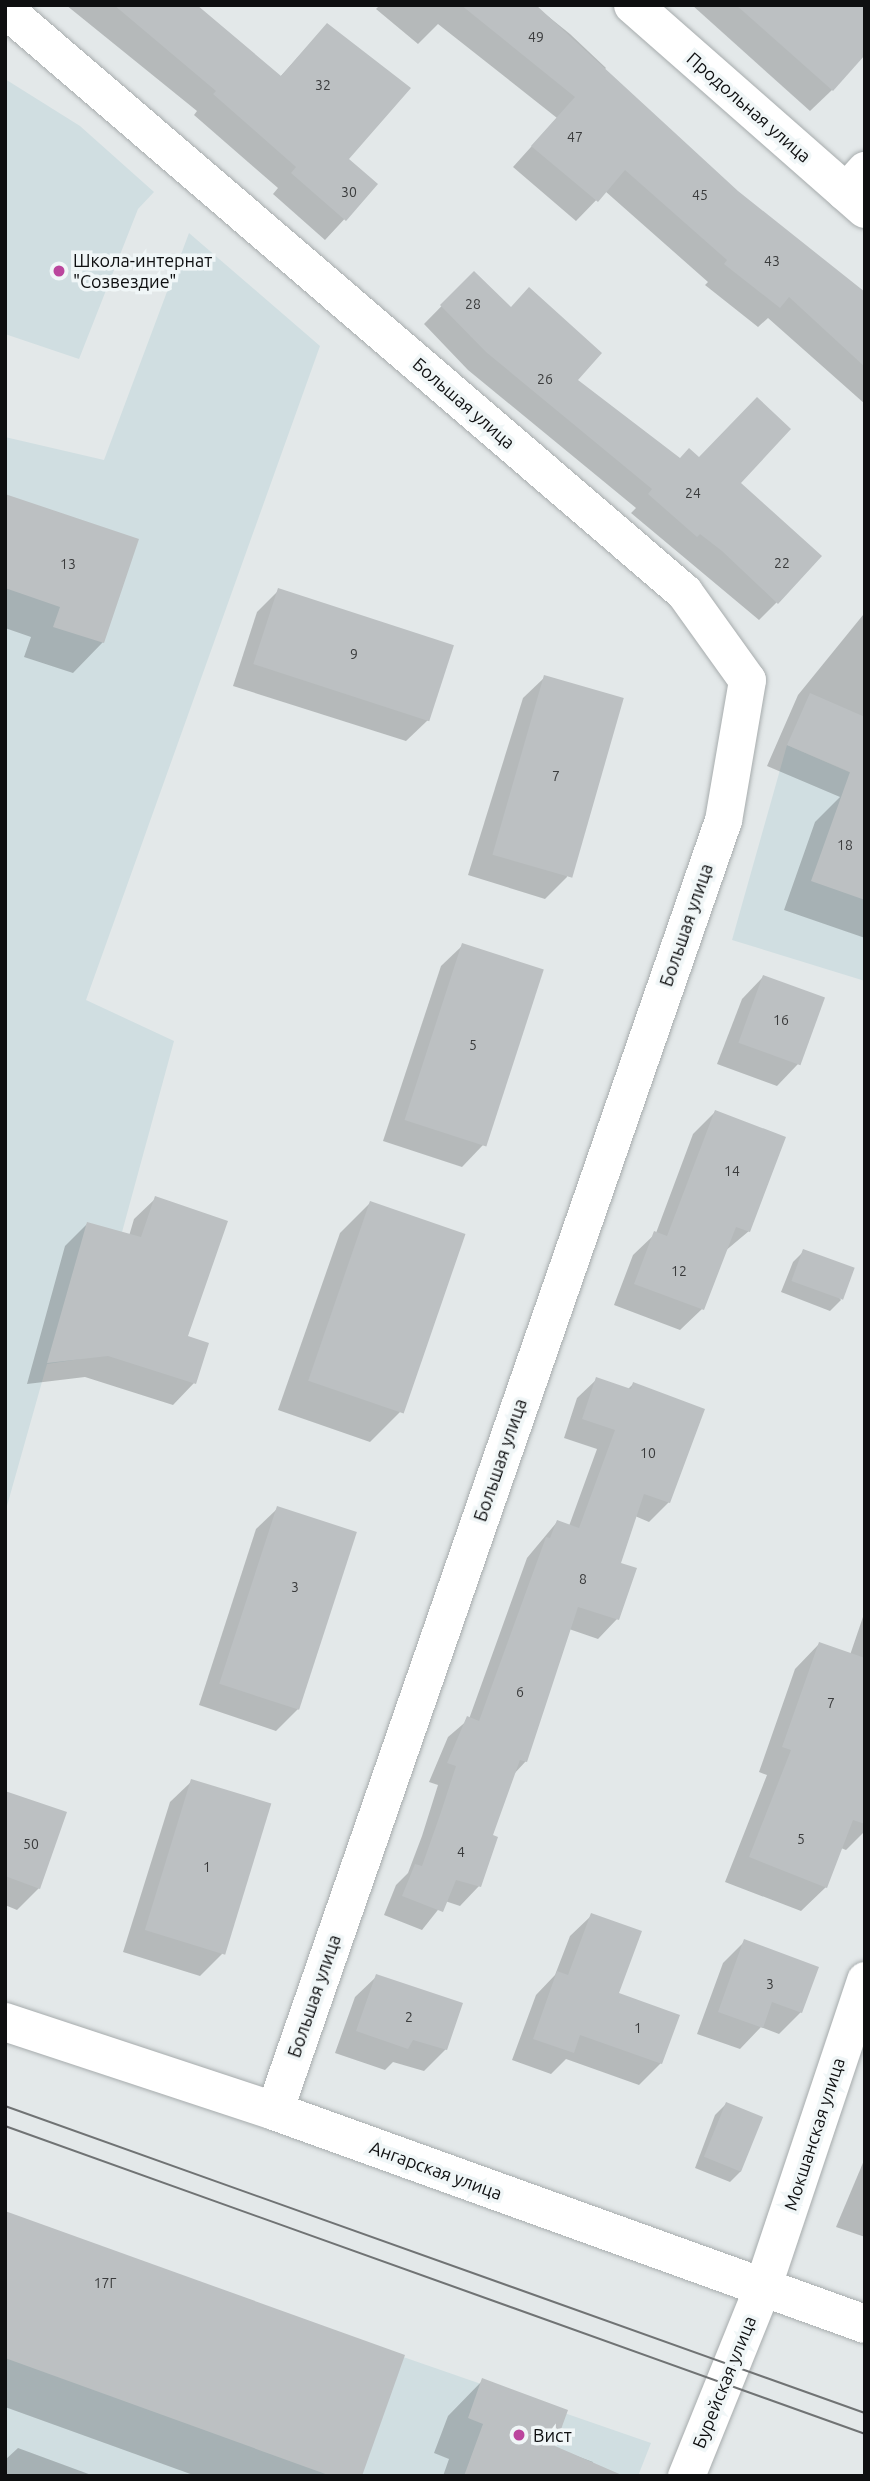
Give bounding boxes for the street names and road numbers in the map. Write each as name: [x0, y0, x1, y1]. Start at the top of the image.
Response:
street label: Продольная улица: [683, 47, 815, 167]
street label: Большая улица: [408, 353, 520, 453]
street label: Большая улица: [655, 861, 717, 989]
street label: Большая улица: [469, 1396, 531, 1524]
street label: Большая улица: [283, 1932, 345, 2060]
street label: Мокшанская улица: [779, 2055, 849, 2213]
street label: Ангарская улица: [367, 2136, 505, 2204]
street label: Бурейская улица: [688, 2313, 760, 2451]

